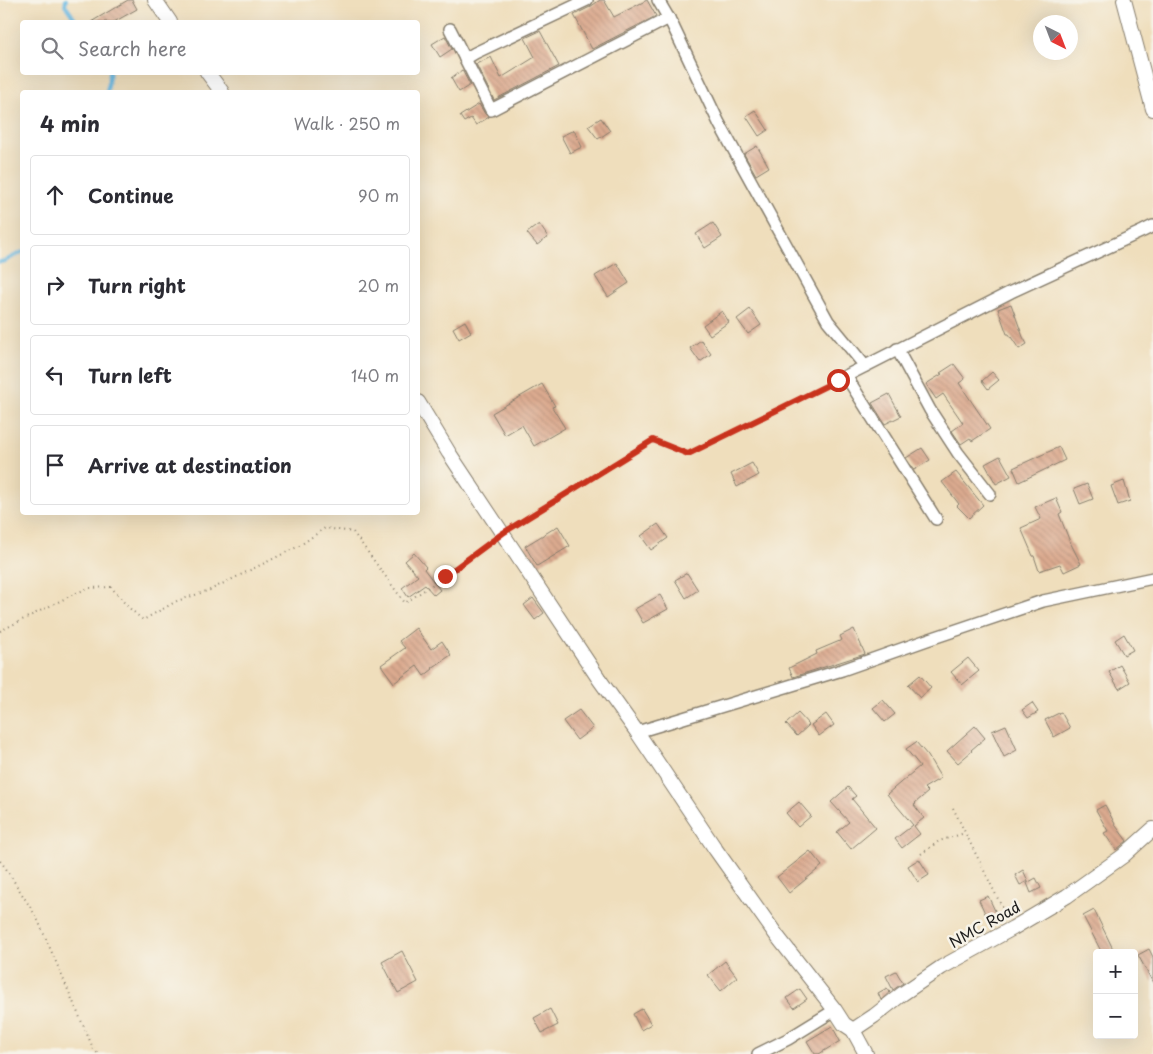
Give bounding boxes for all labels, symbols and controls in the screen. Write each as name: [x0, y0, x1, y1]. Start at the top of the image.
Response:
north arrow: [1033, 15, 1078, 60]
search box: [20, 20, 420, 75]
icon: search: [38, 34, 66, 62]
text: Search here: [78, 34, 187, 62]
text: 4 min: [40, 107, 100, 139]
text: Walk · 250 m: [294, 111, 400, 135]
icon: ahead: [41, 181, 69, 209]
text: Continue: [88, 181, 174, 209]
text: 90 m: [358, 183, 399, 207]
icon: right: [41, 271, 69, 299]
text: Turn right: [88, 271, 186, 299]
text: 20 m: [358, 273, 399, 297]
icon: left: [41, 361, 69, 389]
text: Turn left: [88, 361, 172, 389]
text: 140 m: [351, 363, 399, 387]
route start: [827, 369, 850, 392]
icon: arrive: [41, 451, 69, 479]
text: Arrive at destination: [88, 451, 292, 479]
route end: [434, 565, 457, 588]
street label: NMC Road: [944, 895, 1024, 953]
map controls: [1093, 949, 1138, 1039]
button: +: [1093, 949, 1138, 994]
button: −: [1093, 994, 1138, 1039]

